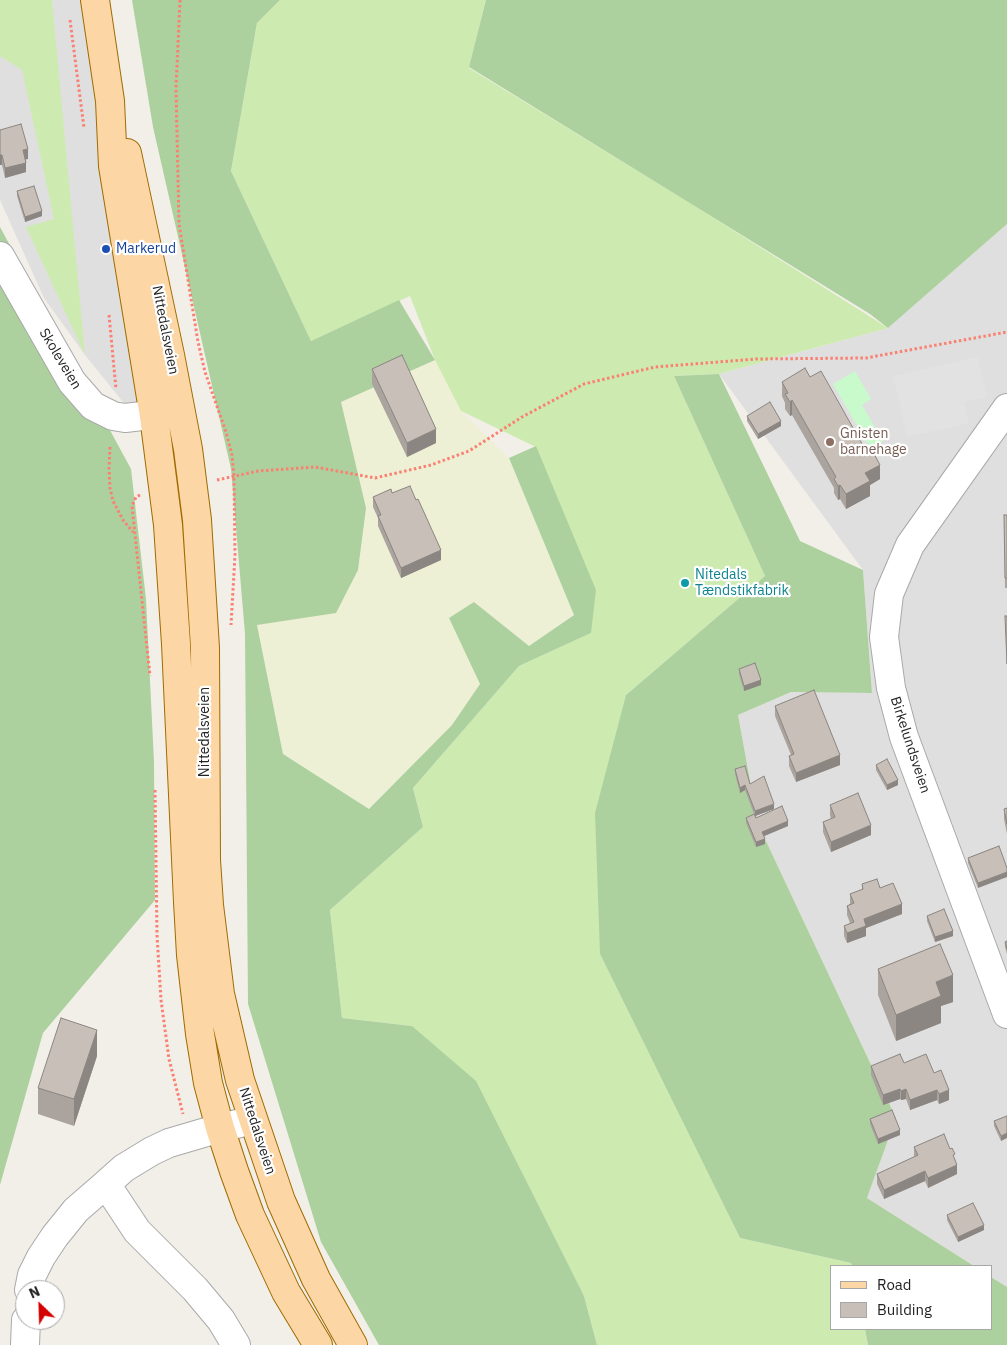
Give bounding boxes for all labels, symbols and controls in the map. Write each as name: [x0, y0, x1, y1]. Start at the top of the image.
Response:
place label: Markerud: [116, 241, 176, 257]
marker: Markerud: [100, 243, 112, 255]
street label: Nittedalsveien: [148, 284, 182, 376]
street label: Skoleveien: [35, 325, 85, 393]
place label: Gnisten barnehage: [840, 426, 907, 458]
marker: Gnisten barnehage: [824, 436, 836, 448]
place label: Nitedals Tændstikfabrik: [695, 567, 789, 600]
marker: Nitedals Tændstikfabrik: [679, 577, 691, 589]
street label: Nittedalsveien: [197, 687, 213, 777]
street label: Birkelundsveien: [886, 695, 934, 795]
street label: Nittedalsveien: [235, 1085, 279, 1177]
legend: [830, 1265, 992, 1330]
text: Road: [877, 1275, 912, 1294]
north arrow: [15, 1280, 65, 1330]
text: N: [26, 1282, 43, 1302]
text: Building: [877, 1300, 932, 1319]

